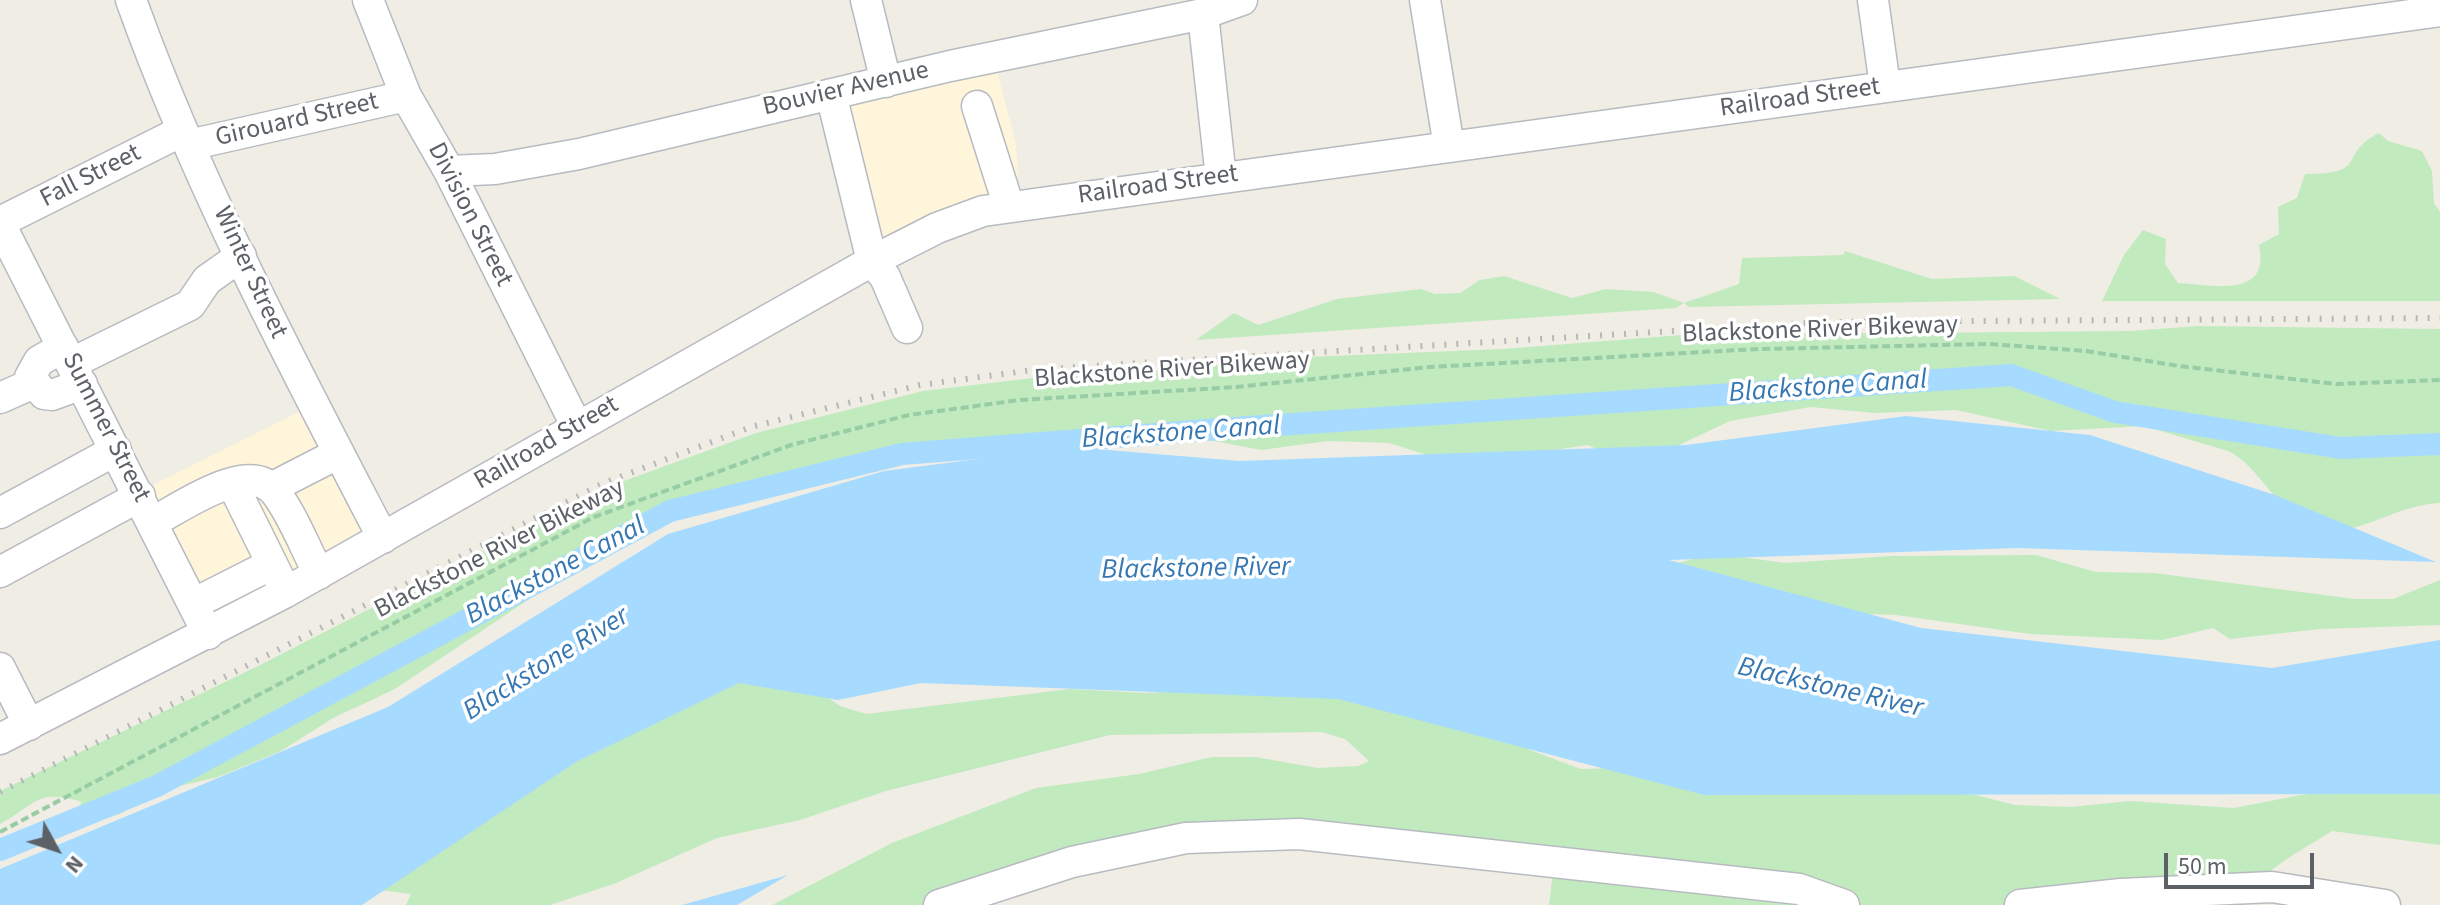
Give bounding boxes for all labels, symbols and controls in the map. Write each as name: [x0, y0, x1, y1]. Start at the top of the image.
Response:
street label: Bouvier Avenue: [760, 56, 932, 124]
street label: Railroad Street: [1718, 72, 1882, 126]
street label: Girouard Street: [213, 87, 381, 155]
street label: Fall Street: [36, 138, 146, 216]
street label: Division Street: [419, 138, 519, 292]
street label: Railroad Street: [1076, 159, 1240, 213]
street label: Winter Street: [205, 202, 293, 344]
street label: Blackstone River Bikeway: [1681, 311, 1959, 351]
street label: Blackstone River Bikeway: [1033, 346, 1311, 396]
street label: Summer Street: [54, 348, 156, 508]
water label: Blackstone Canal: [1728, 364, 1928, 412]
street label: Railroad Street: [469, 390, 625, 498]
water label: Blackstone Canal: [1081, 410, 1281, 458]
street label: Blackstone River Bikeway: [370, 473, 630, 627]
water label: Blackstone Canal: [460, 511, 652, 633]
water label: Blackstone River: [1101, 552, 1291, 588]
water label: Blackstone River: [458, 601, 636, 729]
water label: Blackstone River: [1734, 651, 1926, 727]
north arrow: [16, 809, 96, 889]
scale bar: [2168, 837, 2318, 887]
text: N: [57, 849, 91, 880]
text: 50 m: [2178, 849, 2227, 884]

